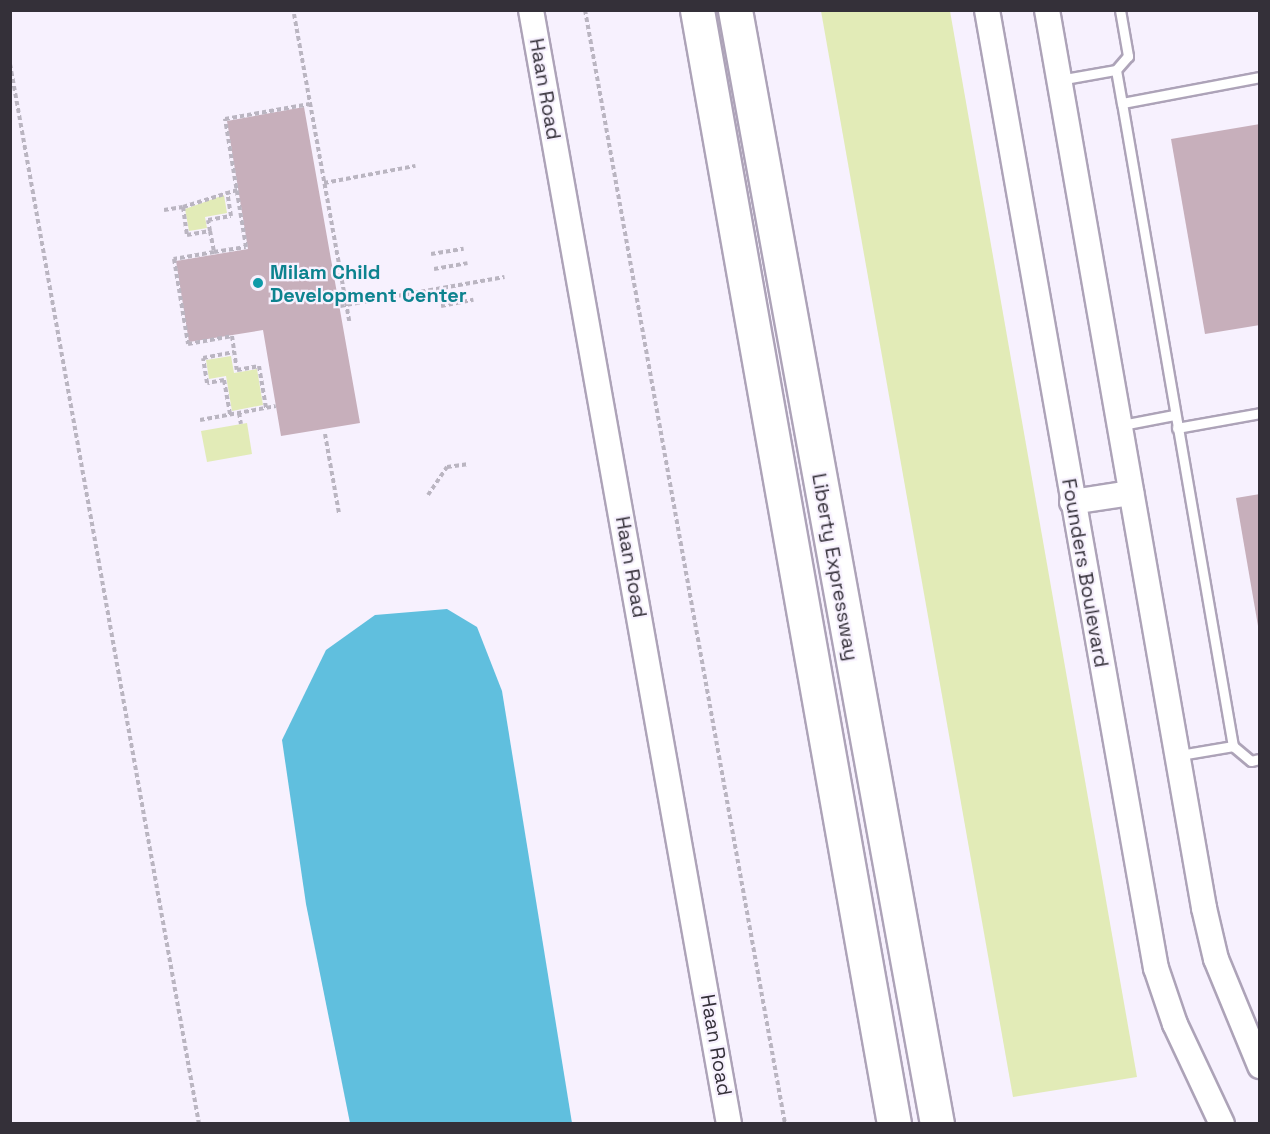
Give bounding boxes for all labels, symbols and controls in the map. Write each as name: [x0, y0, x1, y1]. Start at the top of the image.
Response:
street label: Haan Road: [524, 36, 566, 142]
place label: Milam Child Development Center: [270, 260, 467, 307]
marker: Milam Child Development Center: [251, 276, 265, 290]
street label: Liberty Expressway: [807, 471, 863, 663]
street label: Founders Boulevard: [1057, 477, 1113, 669]
street label: Haan Road: [610, 514, 652, 620]
street label: Haan Road: [695, 992, 737, 1098]

